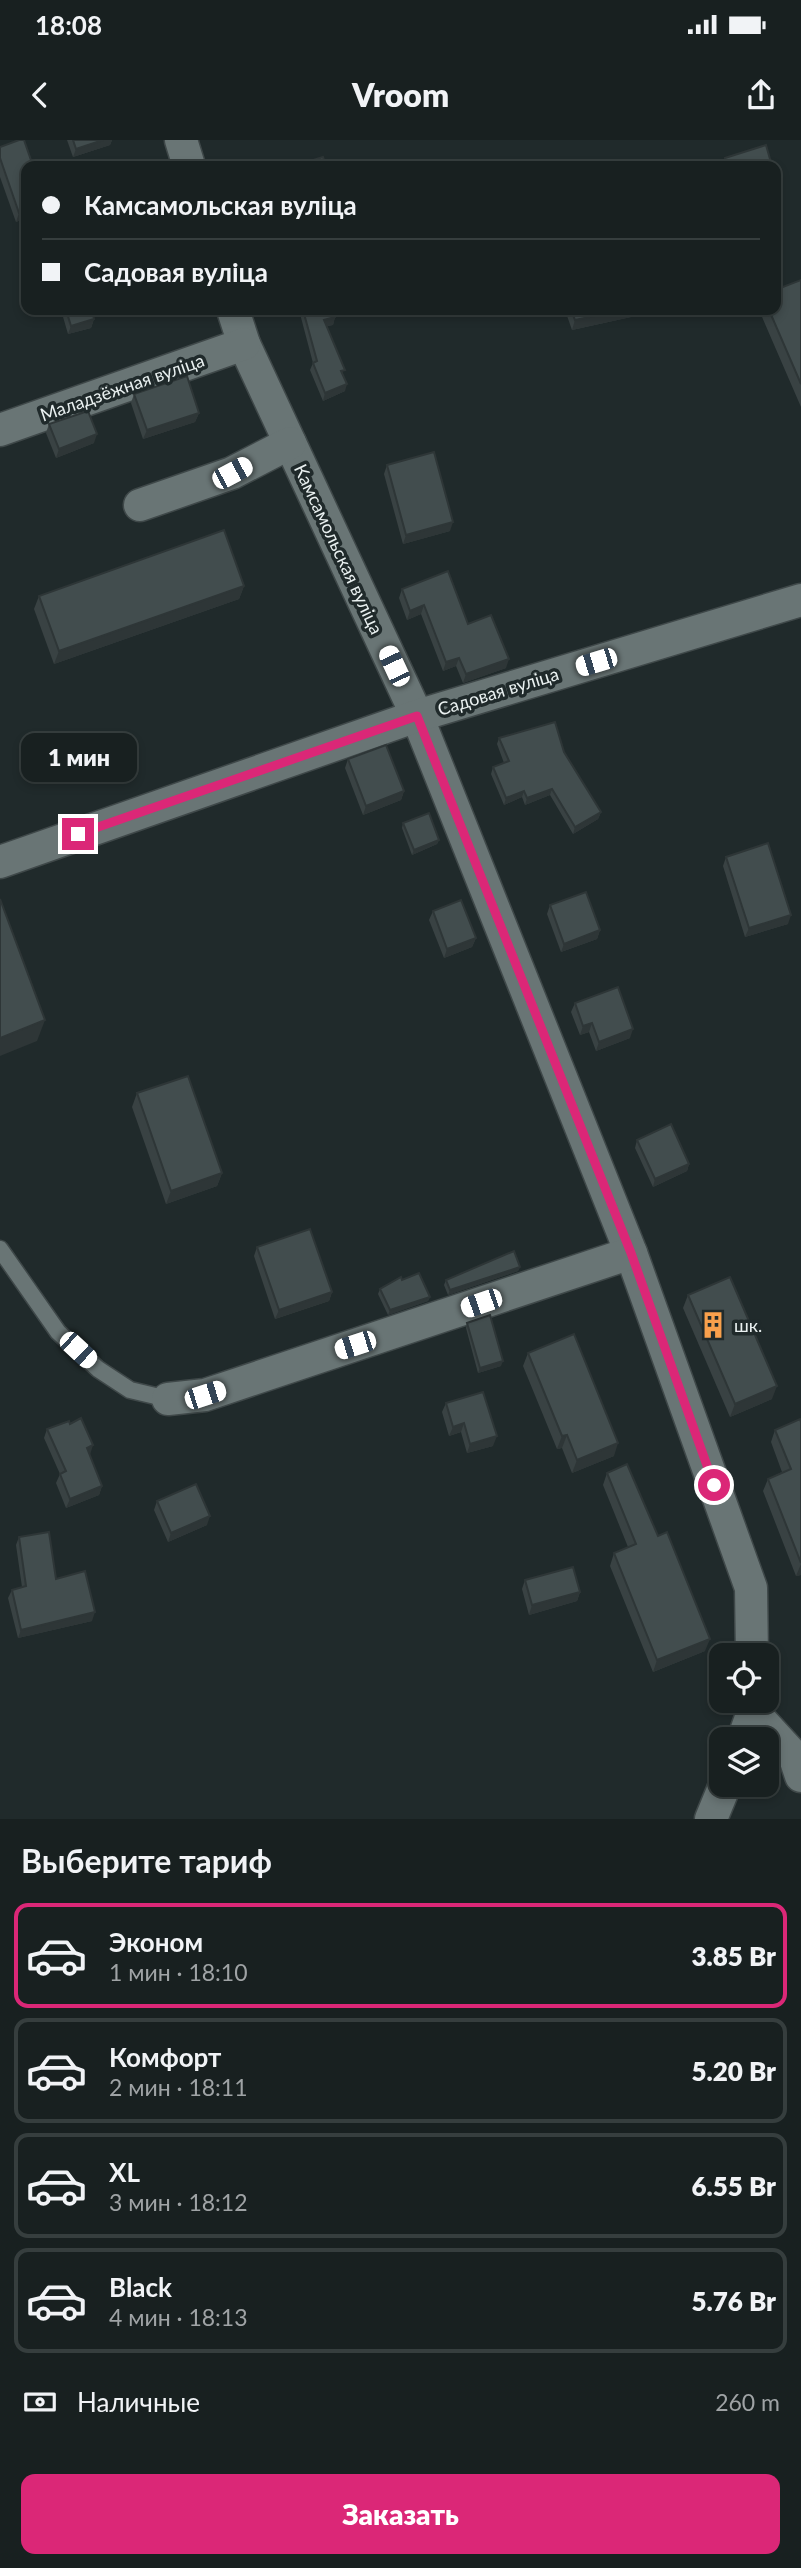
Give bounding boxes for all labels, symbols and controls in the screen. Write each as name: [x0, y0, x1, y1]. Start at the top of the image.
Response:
text: 18:08: [35, 9, 102, 41]
text: Vroom: [352, 75, 449, 114]
icon: back: [21, 76, 59, 114]
icon: share: [742, 76, 780, 114]
text: Камсамольская вуліца: [84, 189, 357, 221]
text: Садовая вуліца: [84, 256, 268, 288]
street label: Маладзёжная вуліца: [37, 349, 207, 425]
car: [209, 454, 256, 492]
street label: Камсамольская вуліца: [290, 460, 388, 638]
car: [376, 643, 413, 689]
car: [573, 646, 620, 678]
street label: Садовая вуліца: [435, 662, 561, 720]
callout: 1 мин: [20, 732, 136, 782]
text: 1 мин: [48, 743, 110, 771]
route end: [62, 818, 94, 850]
car: [458, 1286, 505, 1320]
building icon: шк.: [698, 1310, 728, 1340]
place label: шк.: [734, 1314, 762, 1336]
car: [56, 1328, 101, 1372]
car: [332, 1329, 379, 1361]
car: [182, 1379, 229, 1411]
route start: [698, 1469, 730, 1501]
map controls: [709, 1643, 779, 1797]
button: locate: [709, 1643, 779, 1713]
button: layers: [709, 1727, 779, 1797]
text: Выберите тариф: [21, 1841, 272, 1880]
icon: car: [25, 1924, 88, 1987]
text: Эконом: [109, 1926, 203, 1958]
text: 3.85 Br: [691, 1940, 776, 1972]
text: 1 мин · 18:10: [109, 1958, 248, 1986]
icon: car: [25, 2039, 88, 2102]
text: Комфорт: [109, 2041, 221, 2073]
text: 5.20 Br: [691, 2055, 776, 2087]
text: 2 мин · 18:11: [109, 2073, 248, 2101]
icon: car: [25, 2154, 88, 2217]
text: XL: [109, 2156, 140, 2188]
text: 6.55 Br: [691, 2170, 776, 2202]
text: 3 мин · 18:12: [109, 2188, 248, 2216]
icon: car: [25, 2269, 88, 2332]
text: Black: [109, 2271, 172, 2303]
text: 5.76 Br: [691, 2285, 776, 2317]
text: 4 мин · 18:13: [109, 2303, 248, 2331]
icon: cash: [21, 2383, 59, 2421]
text: Наличные: [77, 2386, 200, 2418]
text: 260 m: [715, 2388, 780, 2416]
button: Заказать: [21, 2474, 780, 2554]

